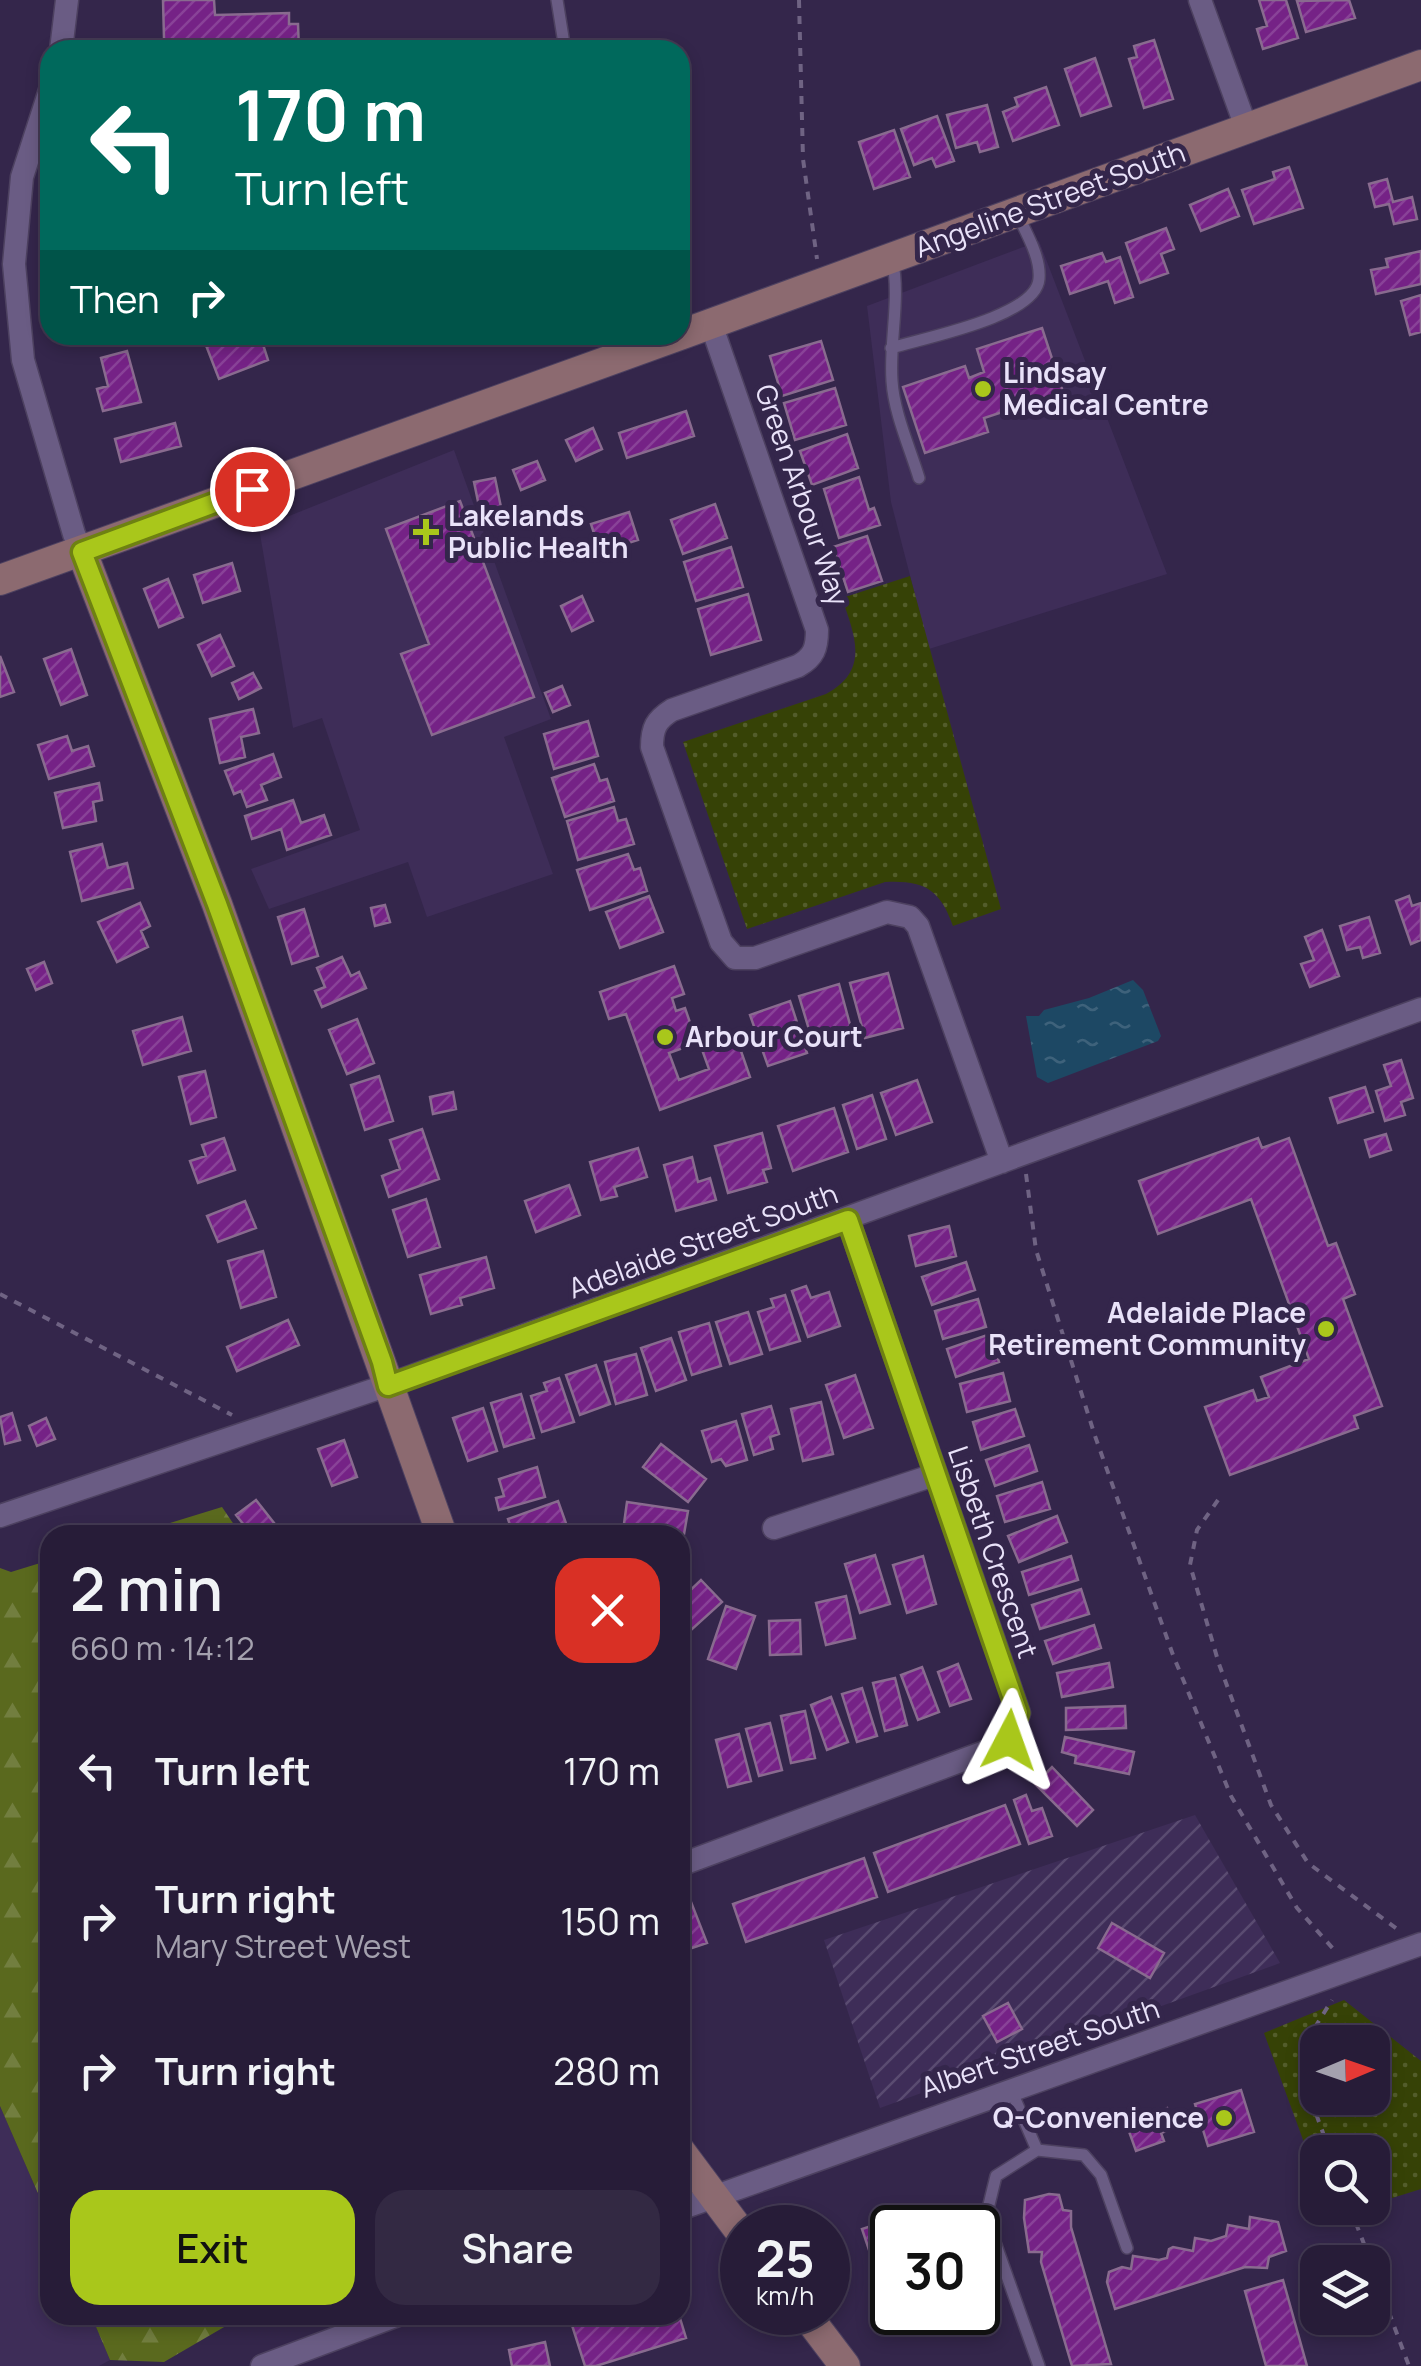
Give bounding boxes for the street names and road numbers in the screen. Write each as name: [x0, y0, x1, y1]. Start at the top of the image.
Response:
street label: Angeline Street South: [909, 132, 1190, 266]
street label: Green Arbour Way: [747, 379, 859, 611]
street label: Adelaide Street South: [563, 1174, 843, 1306]
street label: Lisbeth Crescent: [940, 1441, 1048, 1663]
street label: Albert Street South: [915, 1988, 1164, 2106]

